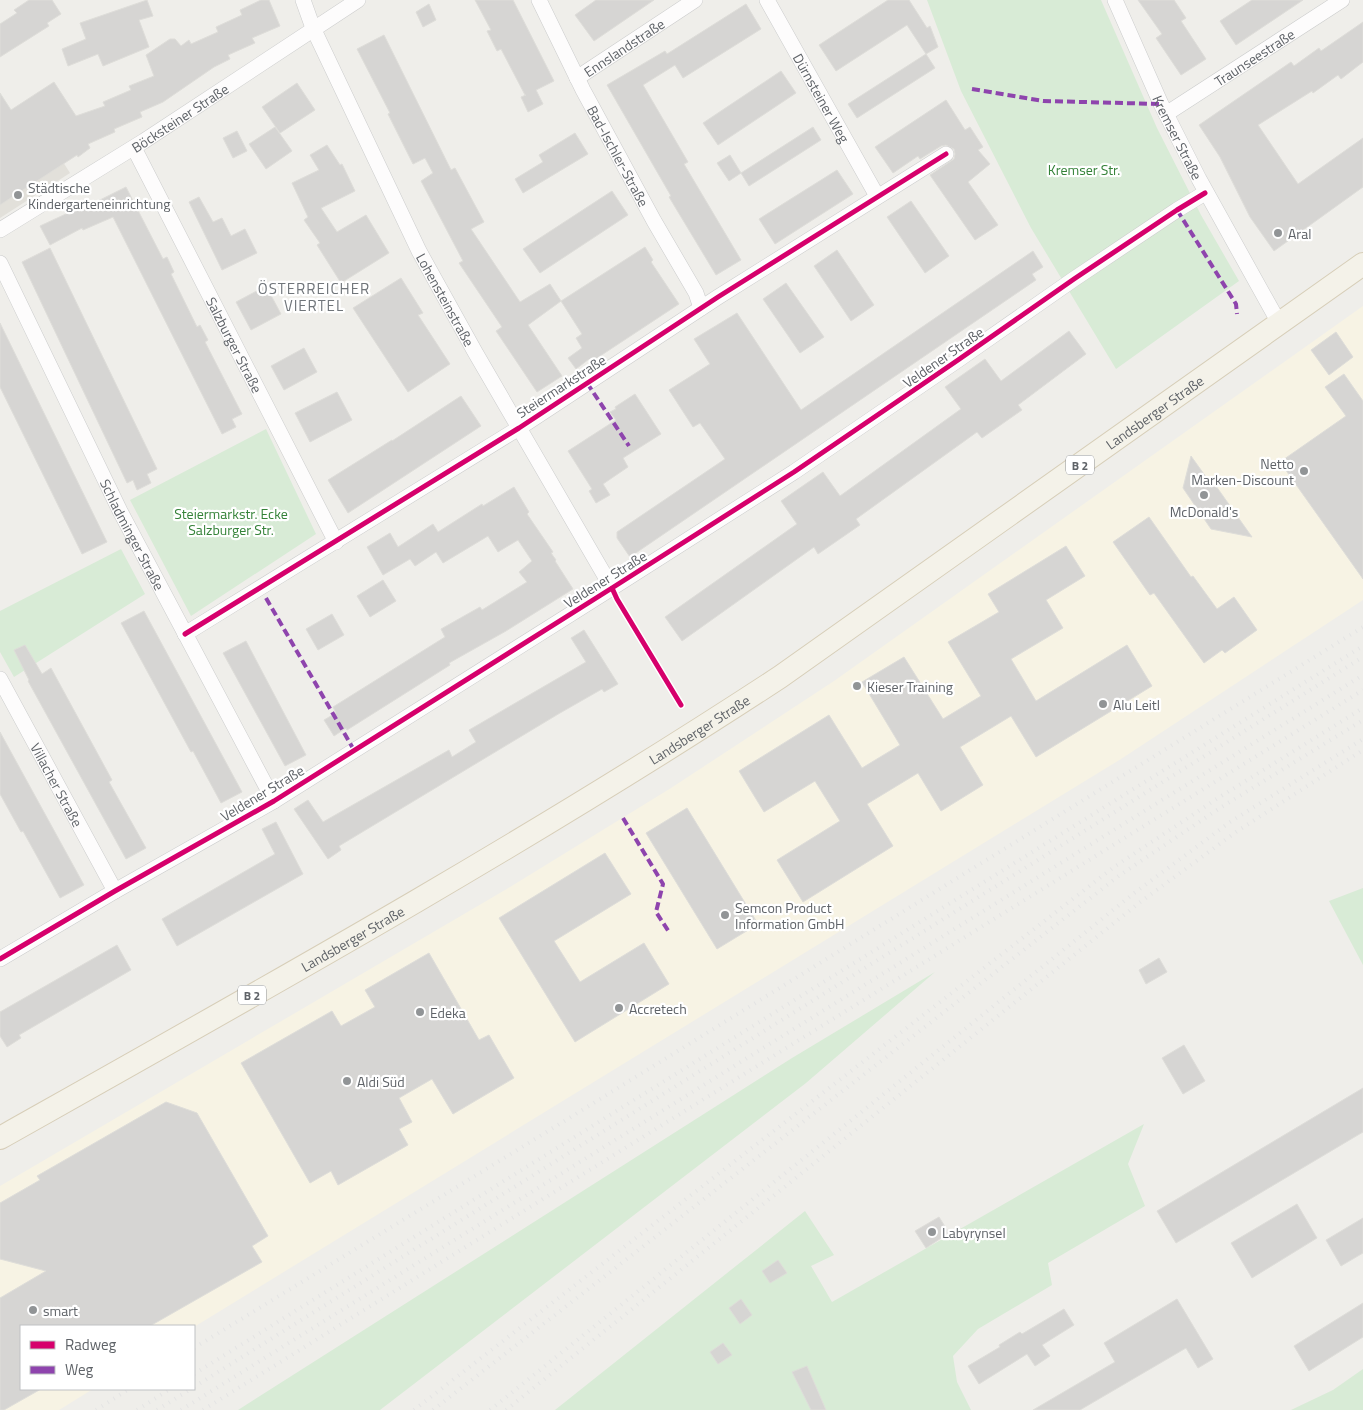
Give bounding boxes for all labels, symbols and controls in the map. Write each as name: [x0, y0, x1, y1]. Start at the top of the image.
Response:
street label: Ennslandstraße: [579, 13, 668, 82]
street label: Traunseestraße: [1210, 23, 1298, 91]
street label: Dürnsteiner Weg: [788, 49, 855, 146]
street label: Böcksteiner Straße: [127, 78, 232, 157]
street label: Kremser Straße: [1148, 92, 1208, 183]
street label: Bad-Ischler-Straße: [583, 101, 655, 210]
park label: Kremser Str.: [1048, 159, 1120, 180]
place label: Städtische Kindergarteneinrichtung: [28, 177, 171, 214]
marker: Städtische Kindergarteneinrichtung: [12, 189, 24, 201]
place label: Aral: [1288, 223, 1311, 244]
marker: Aral: [1272, 227, 1284, 239]
street label: Lohensteinstraße: [412, 249, 480, 350]
district label: ÖSTERREICHER VIERTEL: [258, 277, 370, 317]
street label: Salzburger Straße: [201, 293, 268, 396]
street label: Veldener Straße: [898, 321, 988, 393]
street label: Steiermarkstraße: [512, 349, 610, 423]
street label: Landsberger Straße: [1101, 370, 1208, 454]
place label: Netto Marken-Discount: [1191, 453, 1294, 490]
road number: B 2: [1066, 456, 1094, 474]
marker: Netto Marken-Discount: [1298, 465, 1310, 477]
street label: Schladminger Straße: [95, 475, 171, 594]
marker: McDonald's: [1198, 489, 1210, 501]
place label: McDonald's: [1170, 501, 1238, 522]
park label: Steiermarkstr. Ecke Salzburger Str.: [174, 503, 288, 540]
street label: Veldener Straße: [559, 545, 651, 613]
place label: Kieser Training: [867, 676, 953, 697]
marker: Kieser Training: [851, 680, 863, 692]
street label: Landsberger Straße: [644, 689, 754, 769]
place label: Alu Leitl: [1113, 694, 1160, 715]
marker: Alu Leitl: [1097, 698, 1109, 710]
street label: Villacher Straße: [26, 739, 89, 830]
street label: Veldener Straße: [216, 760, 308, 826]
place label: Semcon Product Information GmbH: [735, 897, 844, 934]
street label: Landsberger Straße: [297, 900, 408, 976]
marker: Semcon Product Information GmbH: [719, 909, 731, 921]
road number: B 2: [238, 986, 266, 1004]
place label: Accretech: [629, 998, 687, 1019]
place label: Edeka: [430, 1002, 466, 1023]
marker: Accretech: [613, 1002, 625, 1014]
marker: Edeka: [414, 1006, 426, 1018]
place label: Aldi Süd: [357, 1071, 405, 1092]
marker: Aldi Süd: [341, 1075, 353, 1087]
place label: Labyrynsel: [942, 1222, 1006, 1243]
marker: Labyrynsel: [926, 1226, 938, 1238]
place label: smart: [43, 1300, 78, 1321]
marker: smart: [27, 1304, 39, 1316]
legend: [20, 1325, 195, 1390]
text: Radweg: [65, 1333, 117, 1356]
text: Weg: [65, 1358, 94, 1381]

